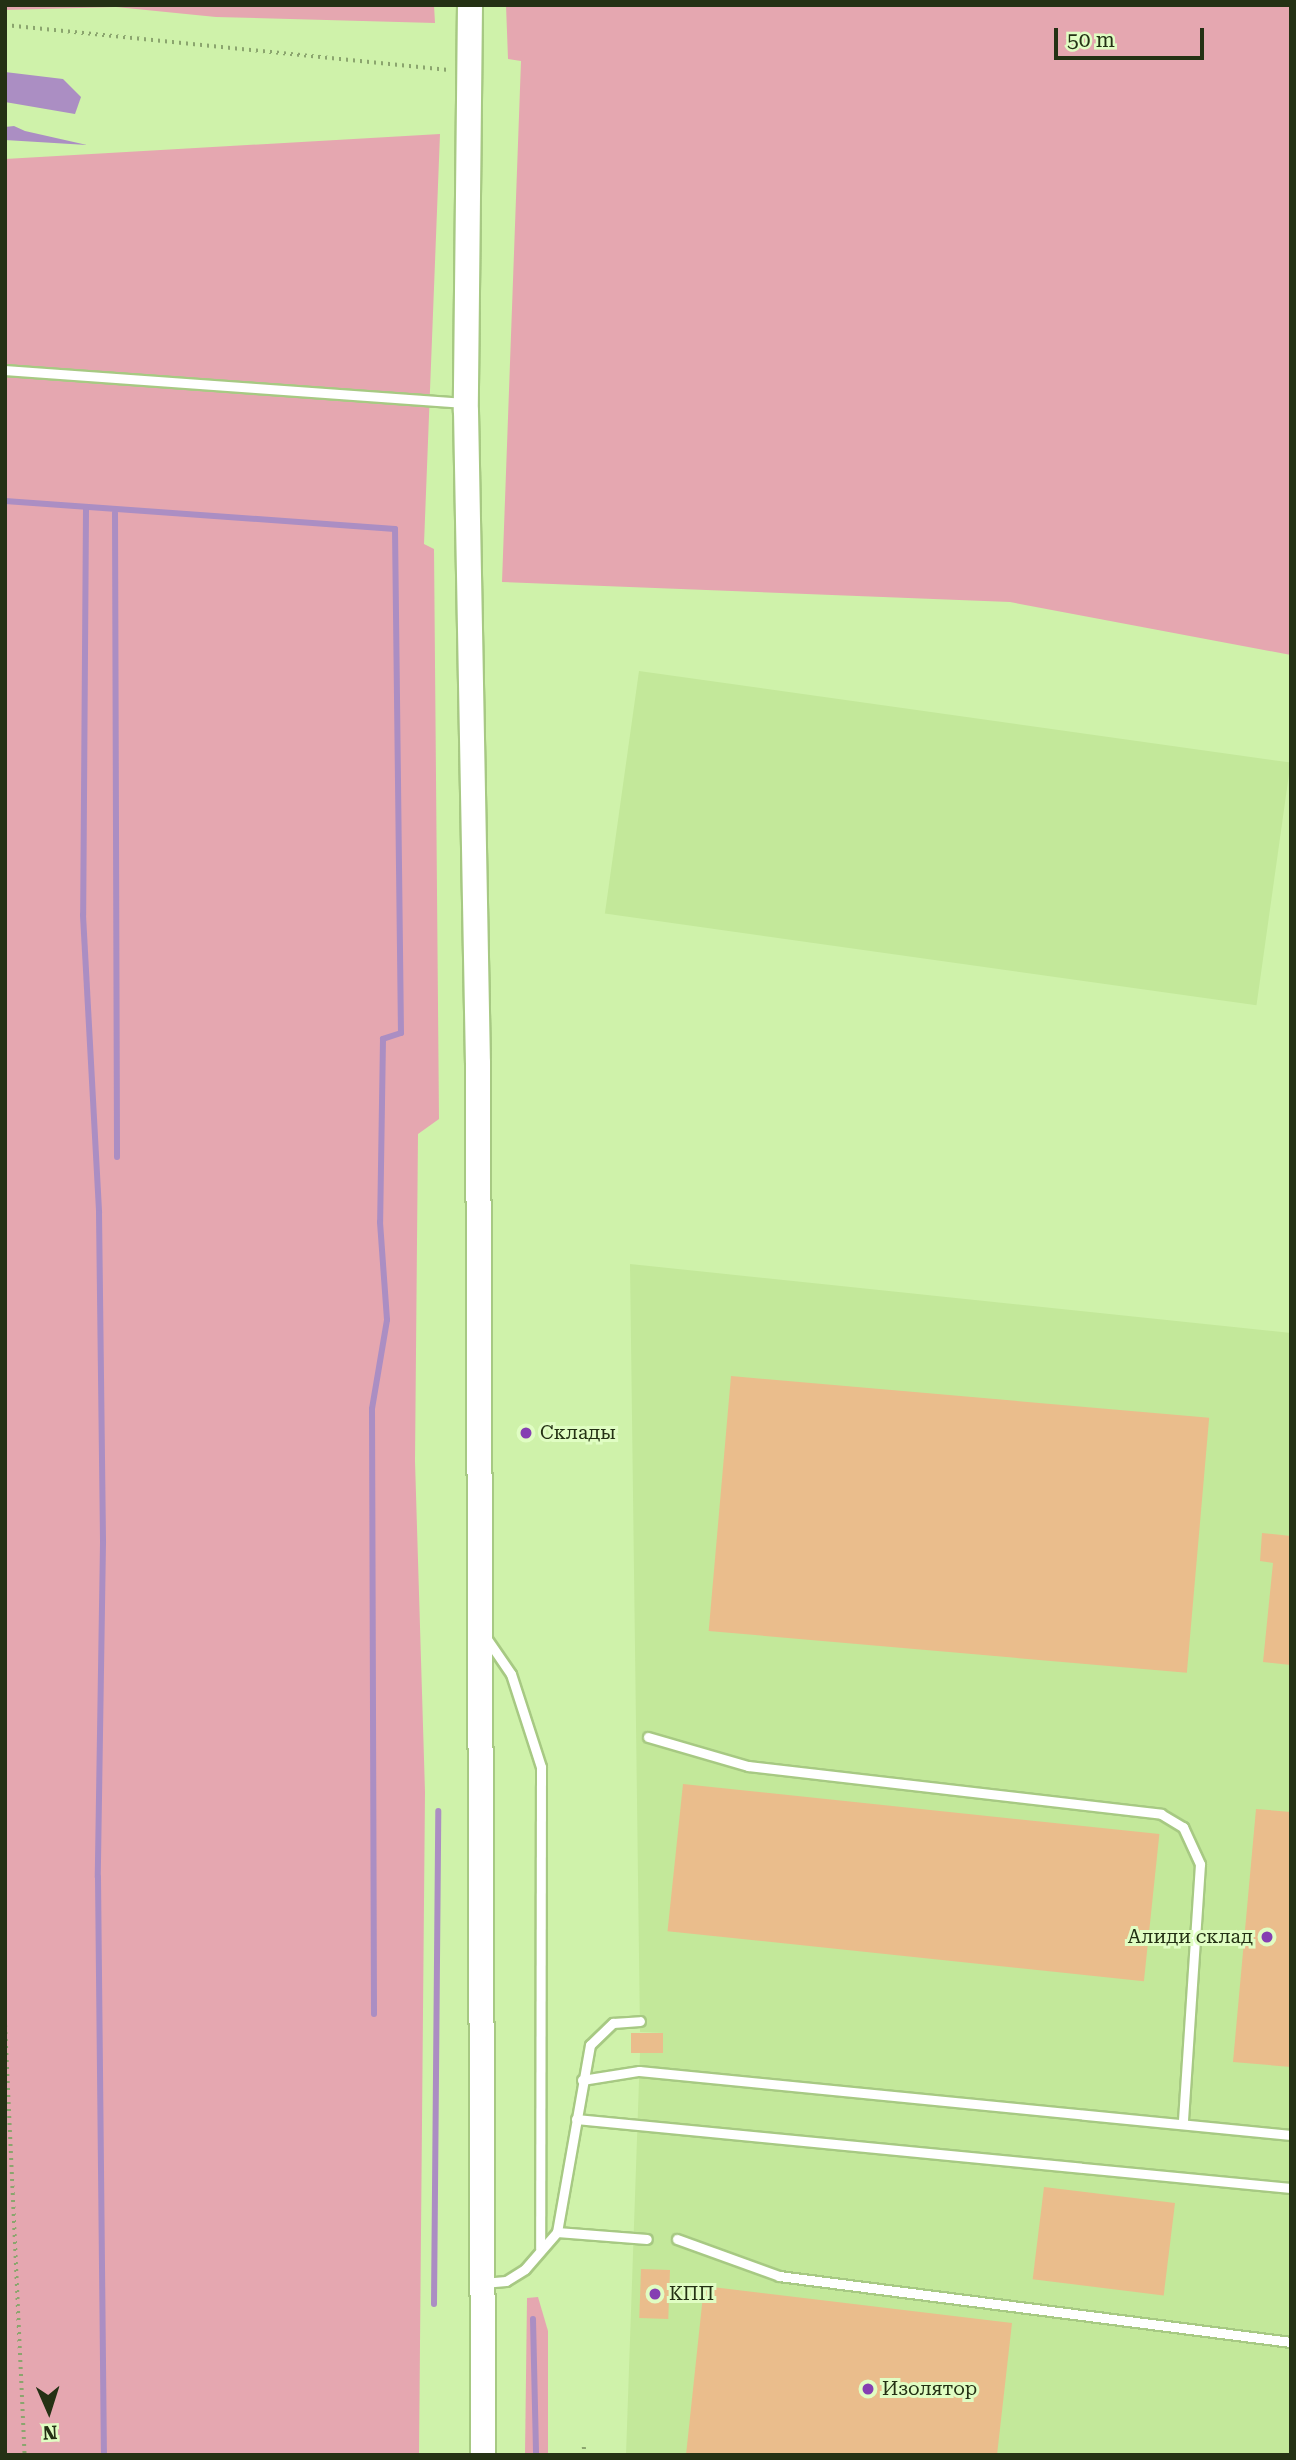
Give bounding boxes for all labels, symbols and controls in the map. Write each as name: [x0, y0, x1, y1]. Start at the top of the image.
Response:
scale bar: [1058, 14, 1208, 58]
text: 50 m: [1067, 28, 1115, 52]
place label: Склады: [540, 1422, 616, 1444]
marker: Склады: [518, 1425, 534, 1441]
place label: Алиди склад: [1128, 1926, 1253, 1948]
marker: Алиди склад: [1259, 1929, 1275, 1945]
place label: КПП: [669, 2283, 714, 2305]
marker: КПП: [647, 2286, 663, 2302]
north arrow: [14, 2376, 84, 2446]
place label: Изолятор: [882, 2378, 977, 2400]
marker: Изолятор: [860, 2381, 876, 2397]
text: N: [42, 2421, 58, 2444]

